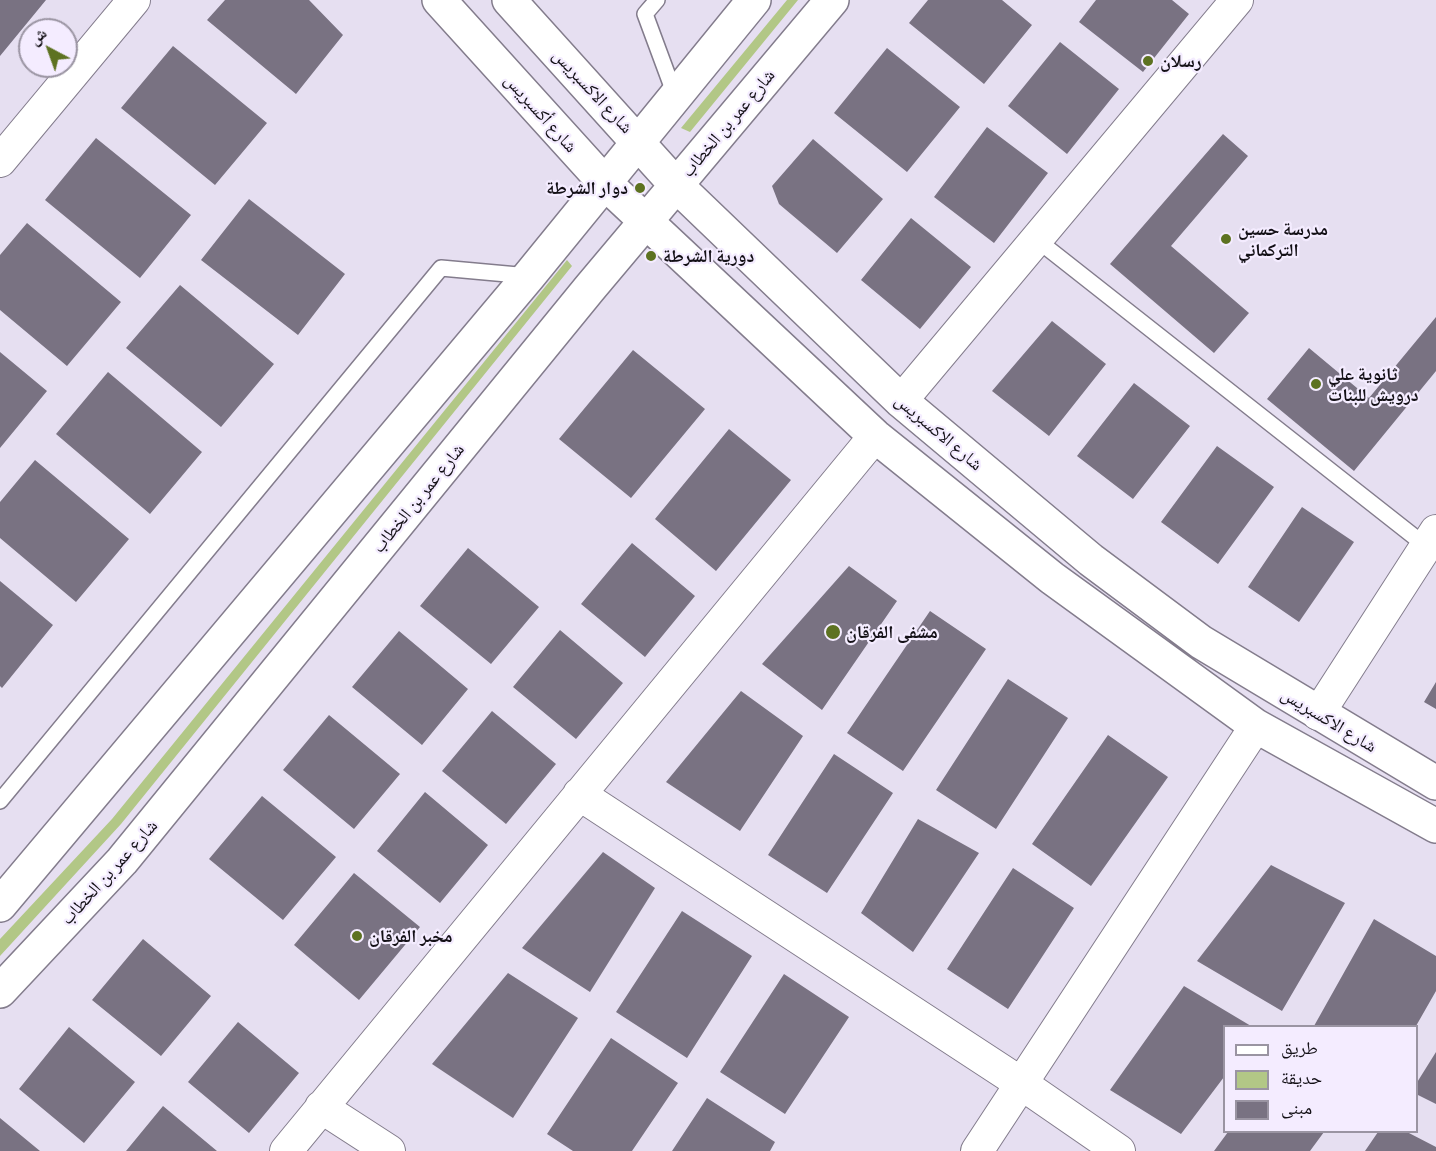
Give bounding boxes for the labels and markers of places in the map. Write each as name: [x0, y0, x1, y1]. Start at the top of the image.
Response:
place label: رسلان: [1160, 50, 1202, 72]
marker: رسلان: [1141, 54, 1155, 68]
place label: دوار الشرطة: [546, 177, 628, 199]
marker: دوار الشرطة: [633, 181, 647, 195]
place label: مدرسة حسين التركماني: [1238, 218, 1328, 260]
marker: مدرسة حسين التركماني: [1219, 232, 1233, 246]
place label: دورية الشرطة: [663, 245, 754, 267]
marker: دورية الشرطة: [644, 249, 658, 263]
place label: ثانوية علي درويش للبنات: [1328, 363, 1419, 406]
marker: ثانوية علي درويش للبنات: [1309, 377, 1323, 391]
place label: مشفى الفرقان: [846, 621, 938, 643]
marker: مشفى الفرقان: [824, 623, 842, 641]
place label: مخبر الفرقان: [369, 925, 453, 947]
marker: مخبر الفرقان: [350, 929, 364, 943]

